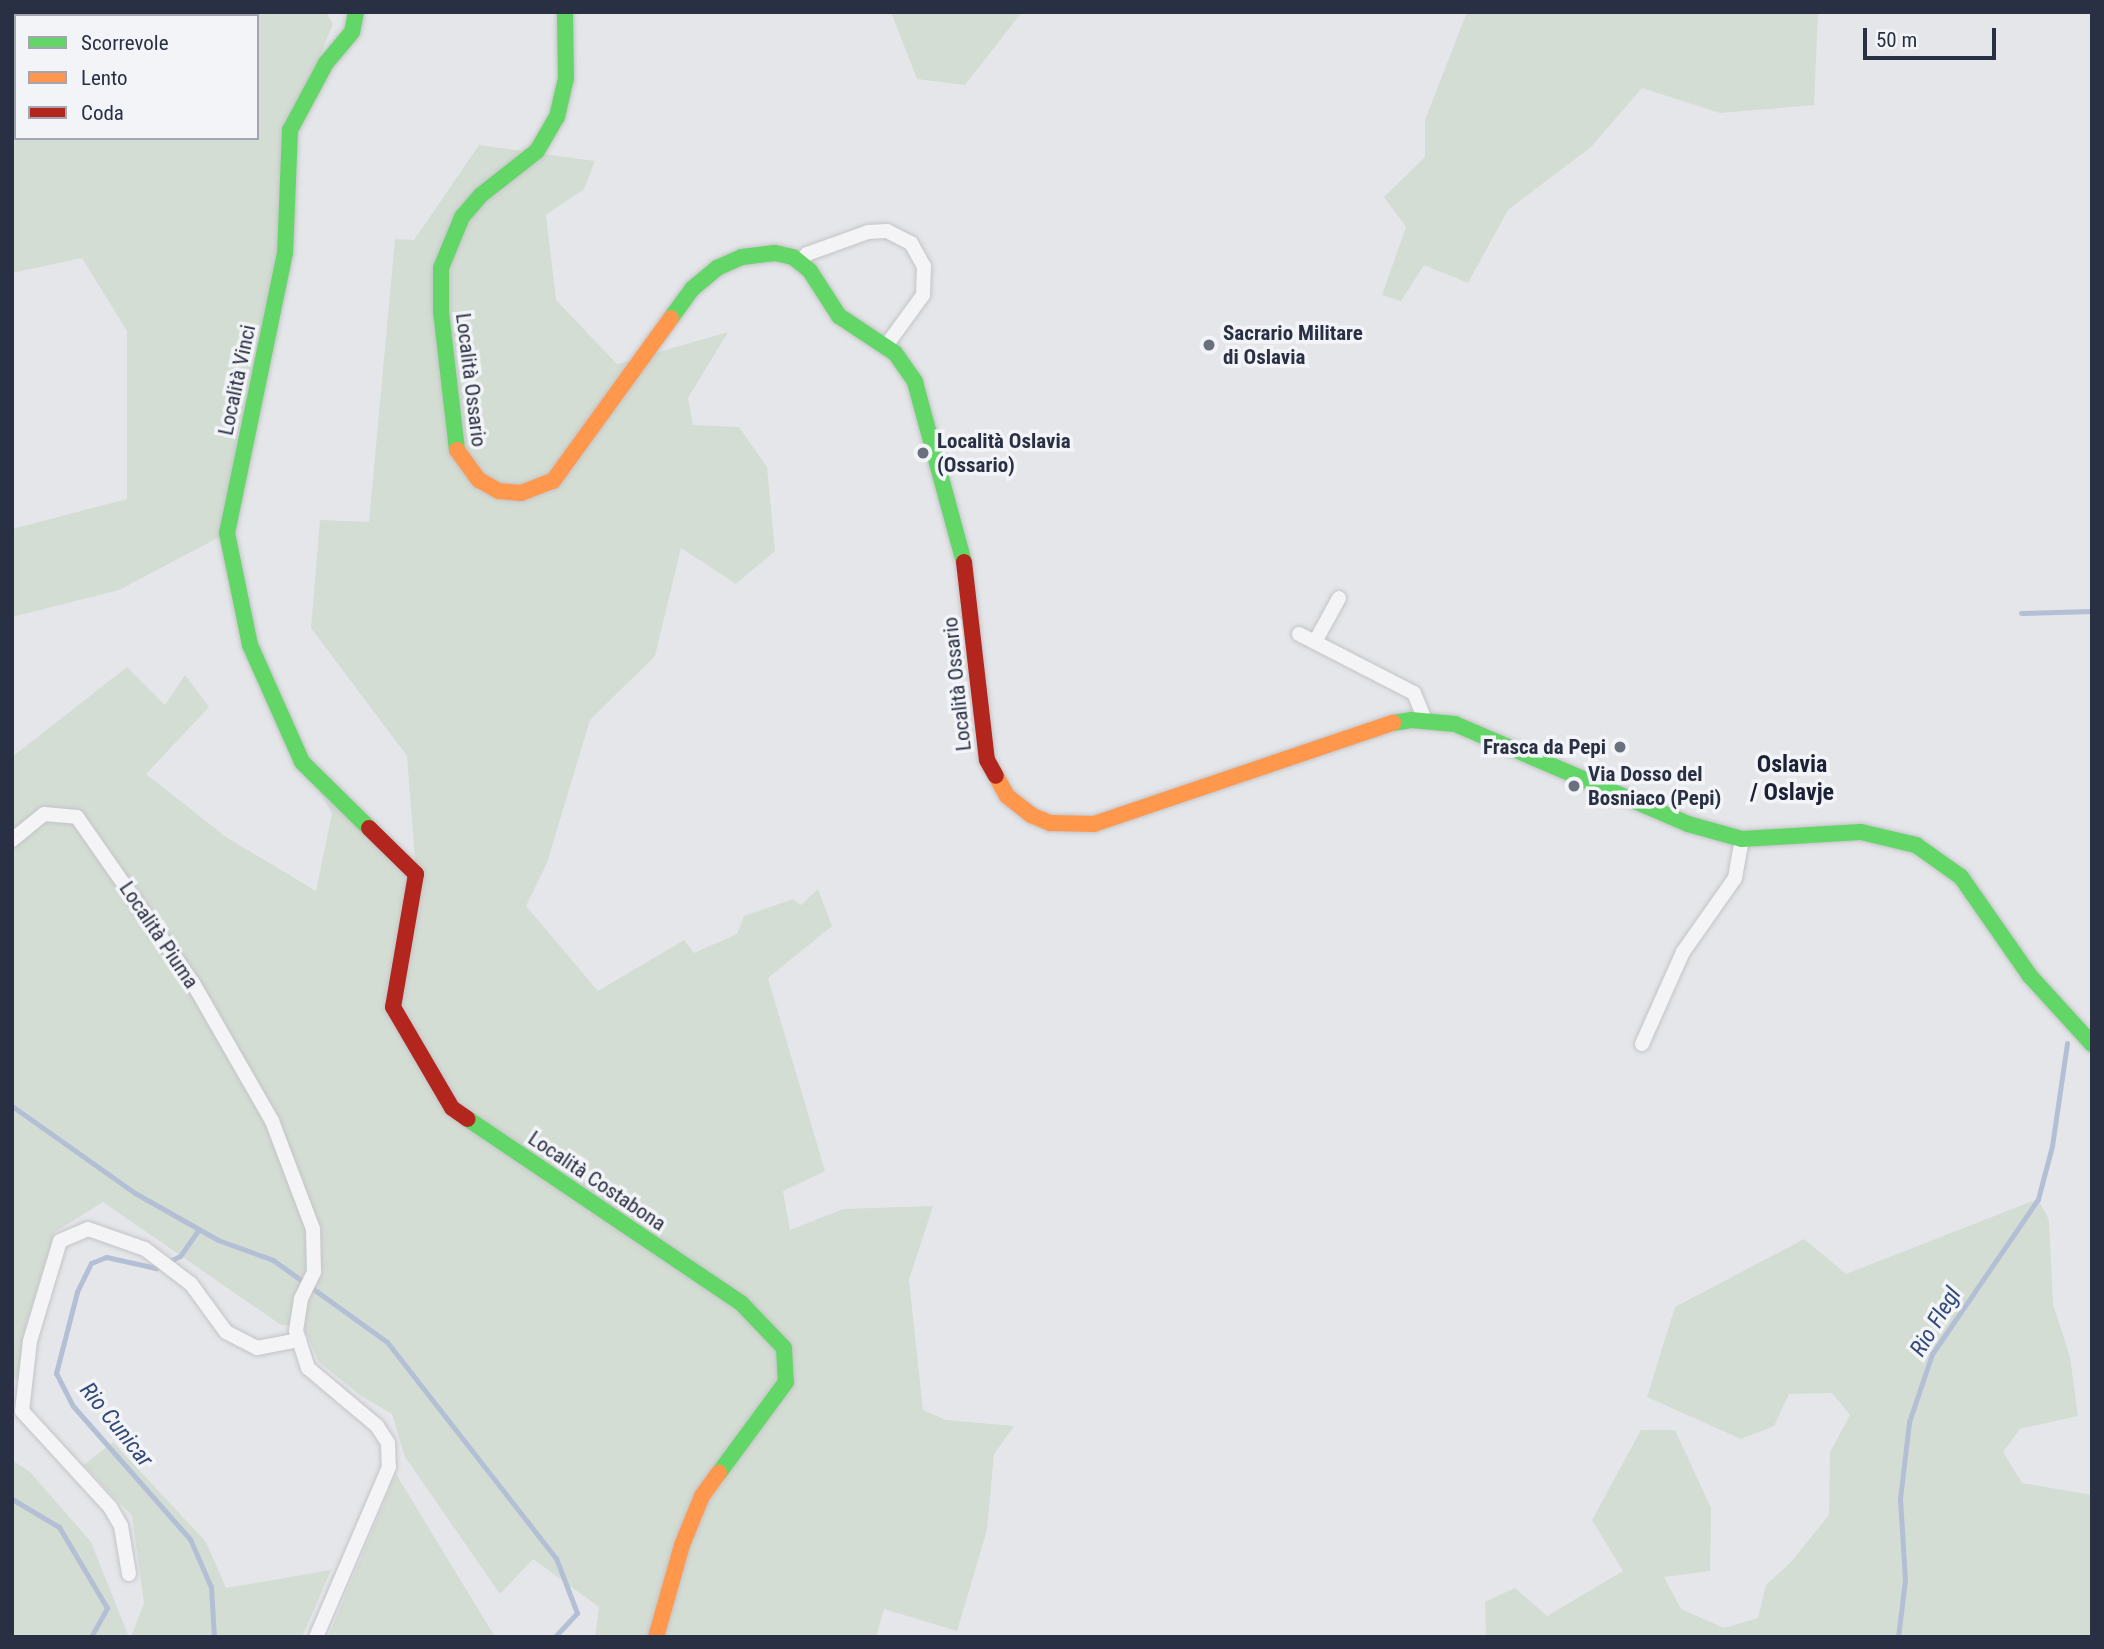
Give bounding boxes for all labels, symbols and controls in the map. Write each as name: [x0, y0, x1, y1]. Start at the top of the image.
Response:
legend: [14, 14, 259, 140]
scale bar: [1866, 14, 1999, 58]
text: 50 m: [1876, 28, 1917, 52]
text: Scorrevole: [81, 31, 168, 55]
text: Lento: [81, 66, 128, 90]
text: Coda: [81, 101, 124, 125]
street label: Località Ossario: [450, 312, 492, 448]
place label: Sacrario Militare di Oslavia: [1223, 320, 1363, 370]
street label: Località Vinci: [213, 322, 261, 438]
marker: Sacrario Militare di Oslavia: [1201, 337, 1217, 353]
place label: Località Oslavia (Ossario): [937, 428, 1071, 478]
marker: Località Oslavia (Ossario): [915, 445, 931, 461]
street label: Località Ossario: [937, 616, 977, 752]
place label: Frasca da Pepi: [1483, 734, 1606, 760]
marker: Frasca da Pepi: [1612, 739, 1628, 755]
district label: Oslavia / Oslavje: [1750, 751, 1834, 807]
place label: Via Dosso del Bosniaco (Pepi): [1588, 761, 1721, 811]
marker: Via Dosso del Bosniaco (Pepi): [1566, 778, 1582, 794]
street label: Località Piuma: [114, 877, 204, 993]
street label: Località Costabona: [523, 1126, 671, 1236]
water label: Rio Flegl: [1905, 1282, 1967, 1362]
water label: Rio Cunicar: [74, 1377, 158, 1473]

